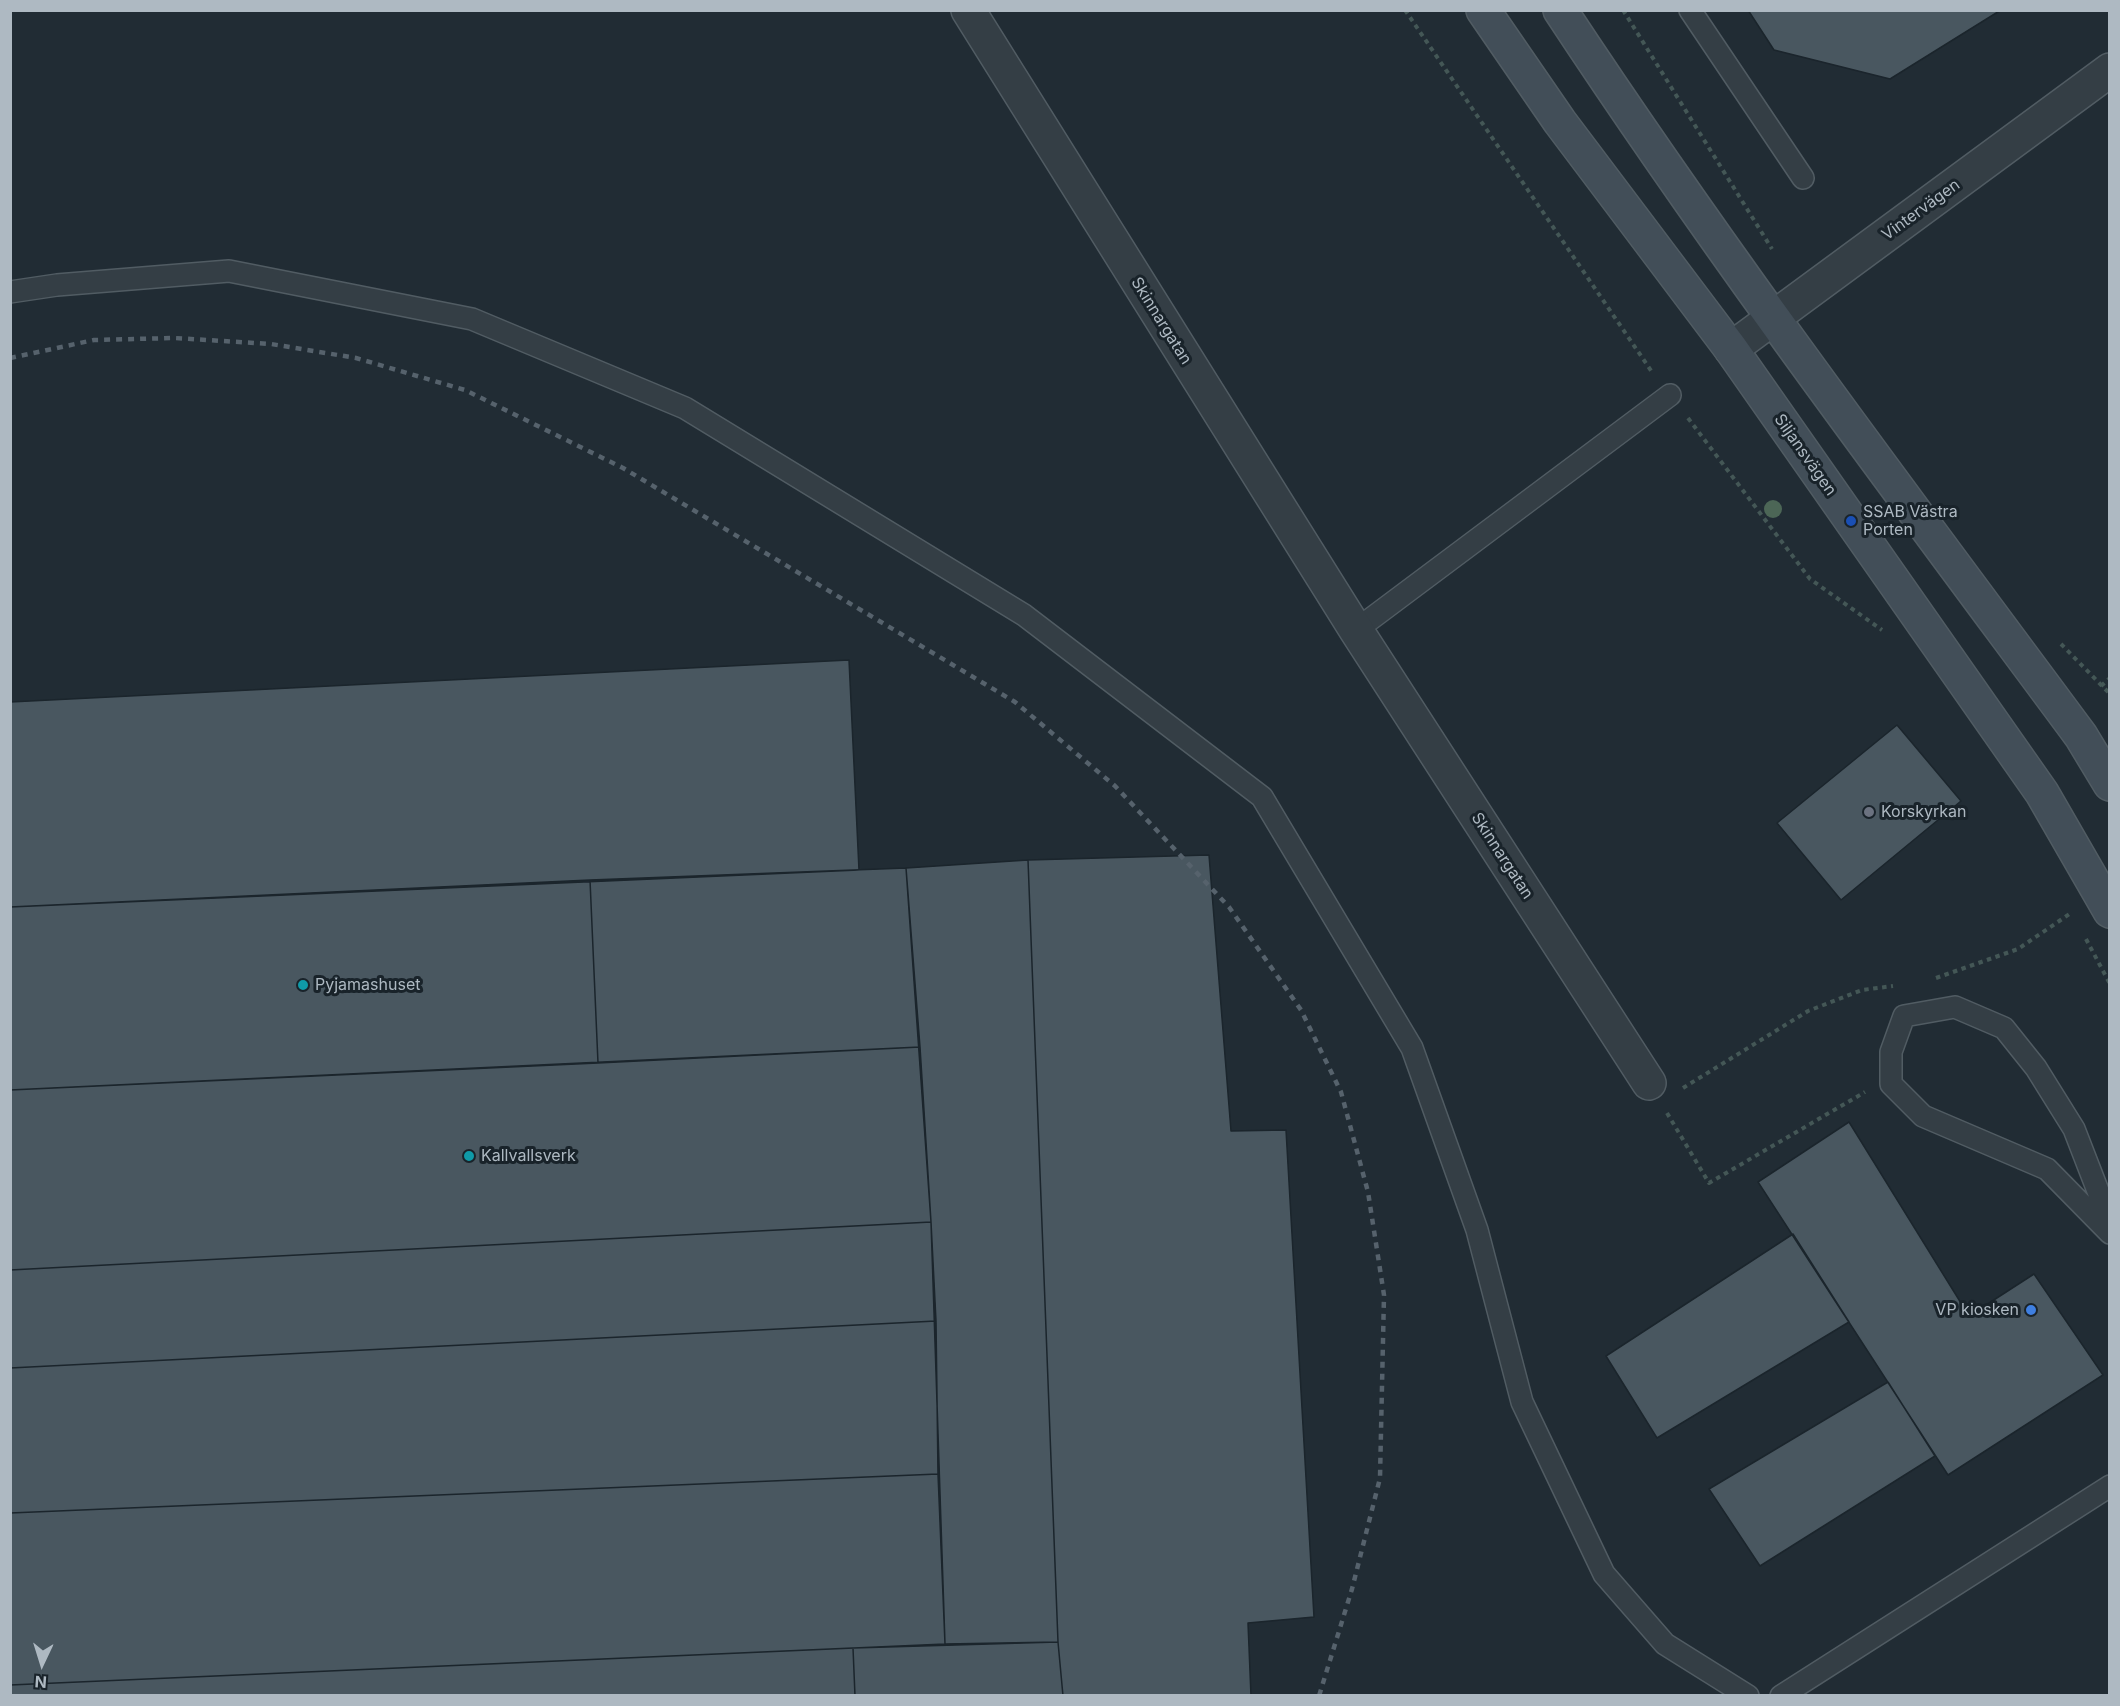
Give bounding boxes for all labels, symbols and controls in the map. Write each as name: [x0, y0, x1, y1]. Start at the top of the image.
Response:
street label: Vintervägen: [1878, 175, 1964, 245]
street label: Skinnargatan: [1127, 274, 1195, 368]
street label: Siljansvägen: [1770, 410, 1840, 500]
place label: SSAB Västra Porten: [1863, 502, 1958, 540]
marker: SSAB Västra Porten: [1844, 514, 1858, 528]
place label: Korskyrkan: [1881, 802, 1966, 822]
marker: Korskyrkan: [1862, 805, 1876, 819]
street label: Skinnargatan: [1467, 809, 1537, 903]
place label: Pyjamashuset: [315, 975, 420, 995]
marker: Pyjamashuset: [296, 978, 310, 992]
place label: Kallvallsverk: [481, 1146, 576, 1166]
marker: Kallvallsverk: [462, 1149, 476, 1163]
place label: VP kiosken: [1935, 1300, 2019, 1320]
marker: VP kiosken: [2024, 1303, 2038, 1317]
north arrow: [12, 1634, 72, 1694]
text: N: [34, 1672, 48, 1692]

